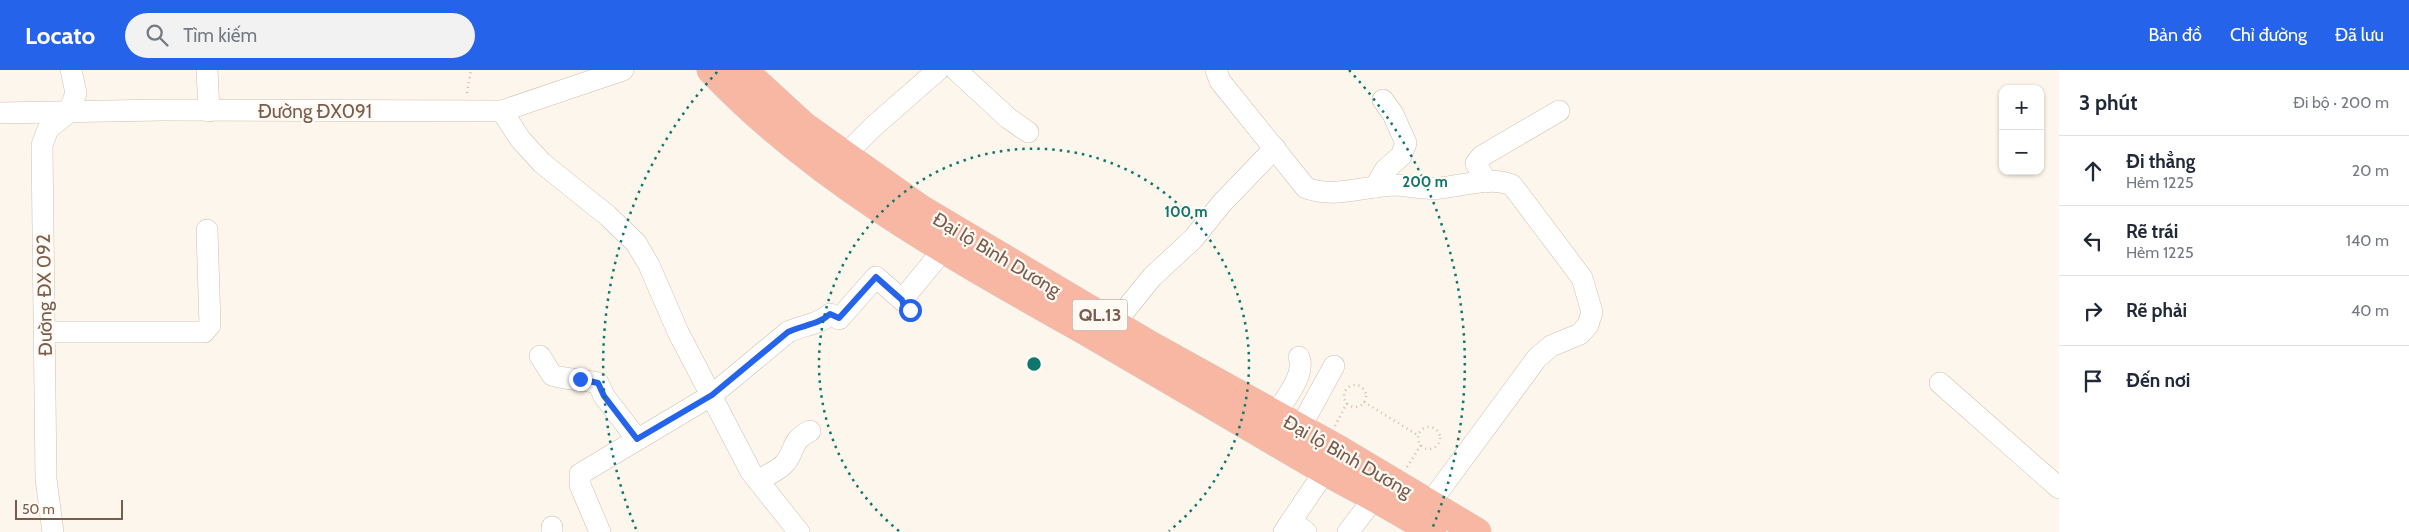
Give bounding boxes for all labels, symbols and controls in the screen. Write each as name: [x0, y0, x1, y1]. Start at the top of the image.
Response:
search box: [125, 13, 475, 58]
text: Locato: [25, 21, 95, 50]
icon: search: [143, 21, 171, 49]
text: Tìm kiếm: [183, 24, 257, 47]
text: Bản đồ: [2149, 24, 2202, 46]
text: Chỉ đường: [2230, 24, 2307, 46]
text: Đã lưu: [2335, 24, 2384, 46]
map controls: [1999, 85, 2044, 175]
button: +: [1999, 85, 2044, 130]
text: 3 phút: [2079, 90, 2137, 115]
text: Đi bộ · 200 m: [2293, 93, 2389, 112]
street label: Đường ĐX091: [258, 100, 372, 123]
button: −: [1999, 130, 2044, 175]
text: Đi thẳng: [2126, 150, 2195, 173]
icon: ahead: [2079, 157, 2107, 185]
text: 20 m: [2352, 161, 2389, 180]
text: 200 m: [1402, 173, 1448, 191]
text: Hẻm 1225: [2126, 173, 2194, 192]
text: 100 m: [1164, 203, 1208, 221]
street label: Đại lộ Bình Dương: [929, 207, 1065, 302]
text: Rẽ trái: [2126, 220, 2178, 243]
icon: left: [2079, 227, 2107, 255]
text: 140 m: [2346, 231, 2389, 250]
street label: Đường ĐX 092: [32, 234, 57, 356]
text: Hẻm 1225: [2126, 243, 2194, 262]
icon: right: [2079, 297, 2107, 325]
route start: [899, 299, 922, 322]
text: Rẽ phải: [2126, 299, 2187, 322]
road number: QL.13: [1072, 300, 1128, 330]
text: 40 m: [2351, 301, 2389, 320]
centre of rings: [1025, 355, 1043, 373]
icon: arrive: [2079, 367, 2107, 395]
route end: [569, 368, 592, 391]
text: Đến nơi: [2126, 369, 2190, 392]
street label: Đại lộ Bình Dương: [1279, 410, 1417, 503]
scale bar: [15, 497, 122, 520]
text: 50 m: [22, 500, 55, 518]

